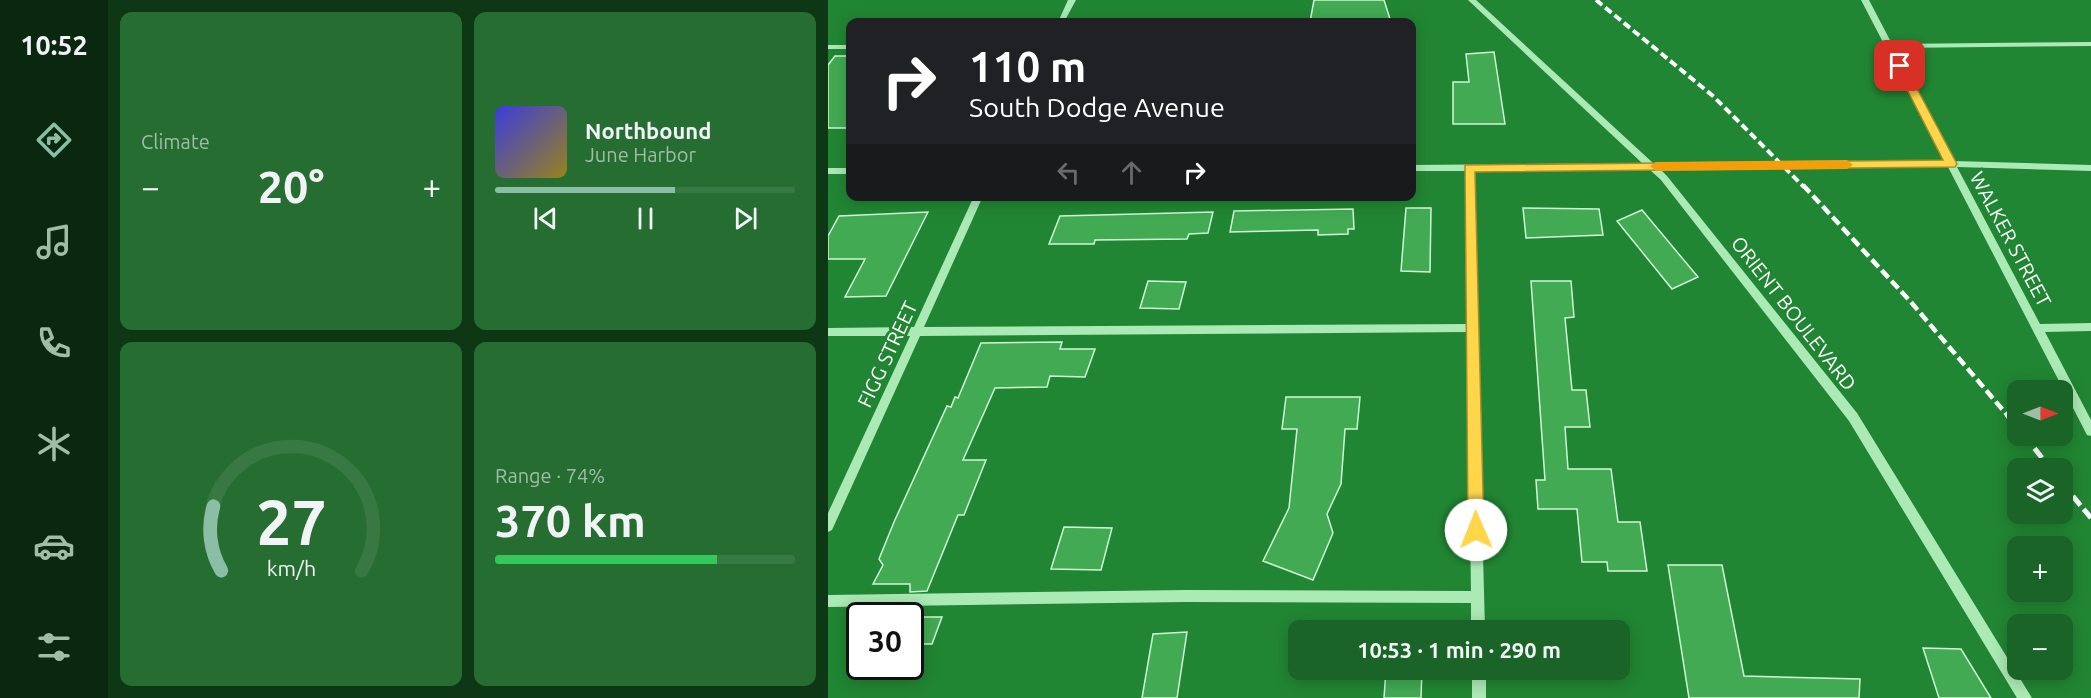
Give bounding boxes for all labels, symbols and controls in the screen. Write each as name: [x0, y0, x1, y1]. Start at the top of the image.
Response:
text: 10:52: [20, 30, 88, 60]
pin: [1874, 40, 1925, 91]
icon: right: [870, 42, 948, 120]
text: 110 m: [969, 43, 1086, 90]
icon: arrive: [1883, 49, 1916, 82]
text: South Dodge Avenue: [969, 92, 1225, 122]
text: Northbound: [585, 118, 711, 143]
icon: directions: [33, 119, 75, 161]
text: Climate: [141, 130, 210, 153]
text: June Harbor: [585, 143, 696, 166]
icon: left: [1052, 156, 1085, 189]
icon: ahead: [1115, 156, 1148, 189]
icon: right: [1178, 156, 1211, 189]
text: 20°: [258, 161, 324, 212]
text: −: [141, 168, 160, 205]
text: +: [422, 168, 441, 205]
street label: WALKER STREET: [1966, 168, 2056, 310]
icon: previous: [529, 202, 562, 235]
icon: pause: [629, 202, 662, 235]
icon: next: [729, 202, 762, 235]
icon: music: [33, 221, 75, 263]
street label: ORIENT BOULEVARD: [1727, 231, 1861, 395]
street label: FIGG STREET: [852, 297, 922, 411]
icon: phone: [33, 322, 75, 364]
north arrow: [2007, 380, 2073, 446]
map controls: [2007, 380, 2073, 680]
icon: climate: [33, 423, 75, 465]
button: layers: [2007, 458, 2073, 524]
text: Range · 74%: [495, 464, 605, 487]
text: 27: [256, 487, 326, 557]
text: 370 km: [495, 495, 646, 546]
position arrow: [1444, 498, 1508, 562]
icon: car: [33, 525, 75, 567]
button: +: [2007, 536, 2073, 602]
text: km/h: [266, 556, 316, 580]
speed limit sign: 30: [846, 602, 924, 680]
button: −: [2007, 614, 2073, 680]
icon: filters: [33, 626, 75, 668]
text: 10:53 · 1 min · 290 m: [1357, 637, 1561, 662]

